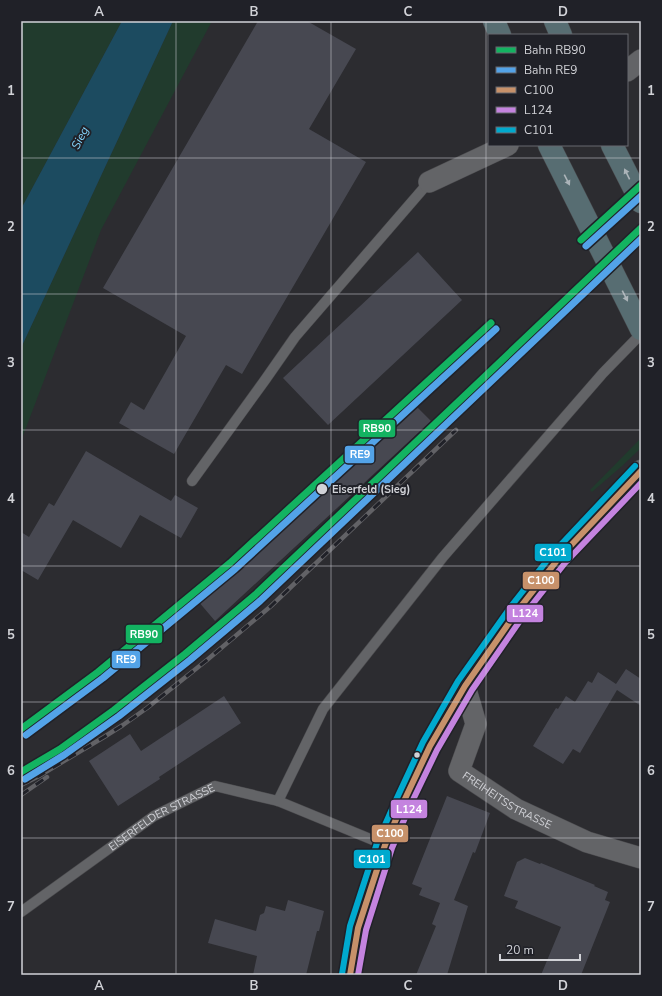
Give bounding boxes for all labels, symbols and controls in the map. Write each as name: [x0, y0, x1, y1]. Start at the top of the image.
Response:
text: A: [94, 3, 104, 21]
text: B: [250, 3, 259, 21]
text: C: [404, 3, 413, 21]
text: D: [558, 3, 568, 21]
legend: [488, 34, 628, 146]
text: Bahn RB90: [524, 42, 586, 58]
text: Bahn RE9: [524, 62, 577, 78]
text: 1: [7, 82, 15, 100]
text: C100: [524, 82, 554, 98]
text: 1: [647, 82, 655, 100]
text: L124: [524, 102, 552, 118]
text: C101: [524, 122, 554, 138]
water label: Sieg: [68, 124, 92, 152]
one-way arrow: [624, 168, 630, 179]
one-way arrow: [564, 174, 570, 186]
text: 2: [7, 218, 15, 236]
text: 2: [647, 218, 655, 236]
one-way arrow: [622, 290, 628, 302]
text: 3: [7, 354, 15, 372]
text: 3: [647, 354, 655, 372]
line badge: RB90: [358, 419, 396, 438]
text: RB90: [363, 421, 392, 436]
line badge: RE9: [344, 445, 375, 464]
text: RE9: [350, 447, 371, 462]
marker: Eiserfeld (Sieg): [315, 482, 329, 496]
place label: Eiserfeld (Sieg): [332, 482, 410, 497]
text: 4: [7, 490, 15, 508]
text: 4: [647, 490, 655, 508]
line badge: C101: [534, 543, 572, 562]
text: C101: [539, 545, 567, 560]
line badge: C100: [522, 571, 560, 590]
text: C100: [527, 573, 555, 588]
line badge: L124: [506, 604, 544, 623]
text: L124: [512, 606, 538, 621]
line badge: RB90: [125, 624, 163, 644]
text: 5: [7, 626, 15, 644]
text: 5: [647, 626, 655, 644]
text: RB90: [130, 627, 159, 642]
line badge: RE9: [111, 650, 141, 669]
text: RE9: [116, 652, 137, 667]
unlabelled marker: [412, 750, 422, 760]
text: 6: [7, 762, 15, 780]
text: 6: [647, 762, 655, 780]
street label: FREIHEITSSTRASSE: [459, 768, 554, 833]
street label: EISERFELDER STRASSE: [106, 780, 217, 855]
line badge: L124: [390, 799, 428, 819]
text: L124: [396, 802, 422, 817]
line badge: C100: [371, 824, 409, 843]
text: C100: [376, 826, 404, 841]
line badge: C101: [353, 849, 391, 869]
text: C101: [358, 852, 386, 867]
text: 7: [7, 898, 15, 916]
text: 7: [647, 898, 655, 916]
scale bar: [500, 936, 580, 962]
text: 20 m: [506, 942, 534, 958]
text: A: [94, 977, 104, 995]
text: B: [250, 977, 259, 995]
text: C: [404, 977, 413, 995]
text: D: [558, 977, 568, 995]

